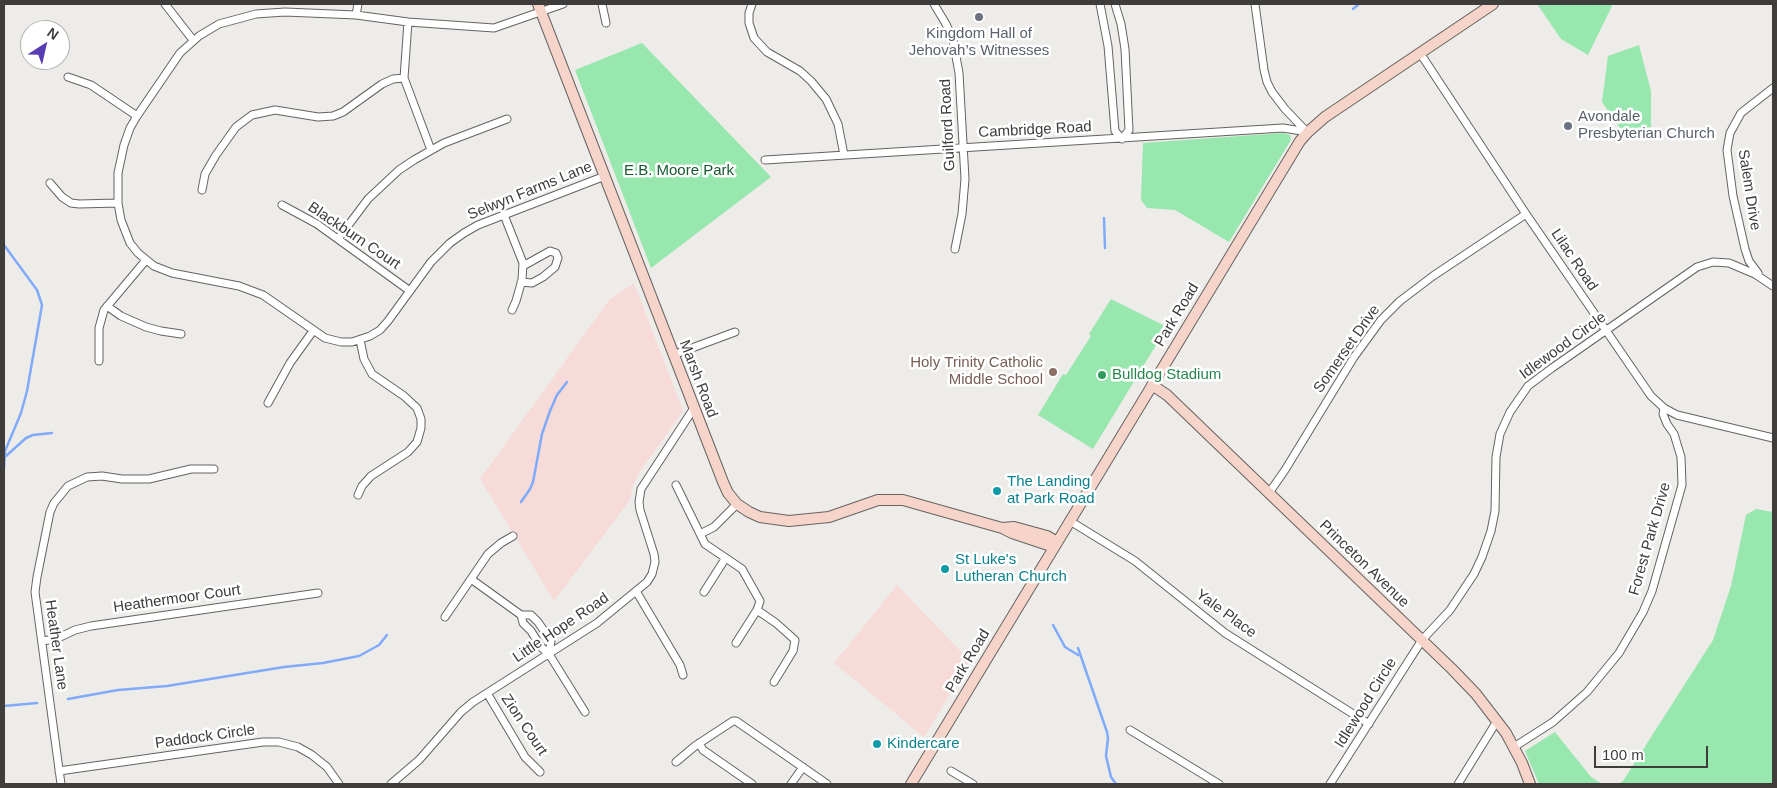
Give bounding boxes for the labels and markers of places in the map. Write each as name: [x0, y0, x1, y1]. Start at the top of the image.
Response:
marker: Kingdom Hall of Jehovah’s Witnesses: [973, 11, 985, 23]
place label: Kingdom Hall of Jehovah’s Witnesses: [909, 25, 1049, 60]
place label: Avondale Presbyterian Church: [1578, 108, 1715, 143]
marker: Avondale Presbyterian Church: [1562, 120, 1574, 132]
place label: Holy Trinity Catholic Middle School: [910, 354, 1043, 389]
marker: Holy Trinity Catholic Middle School: [1047, 366, 1059, 378]
place label: Bulldog Stadium: [1112, 366, 1221, 384]
marker: Bulldog Stadium: [1096, 369, 1108, 381]
place label: The Landing at Park Road: [1007, 473, 1095, 508]
marker: The Landing at Park Road: [991, 485, 1003, 497]
place label: St Luke's Lutheran Church: [955, 551, 1067, 586]
marker: St Luke's Lutheran Church: [939, 563, 951, 575]
place label: Kindercare: [887, 735, 960, 753]
marker: Kindercare: [871, 738, 883, 750]

